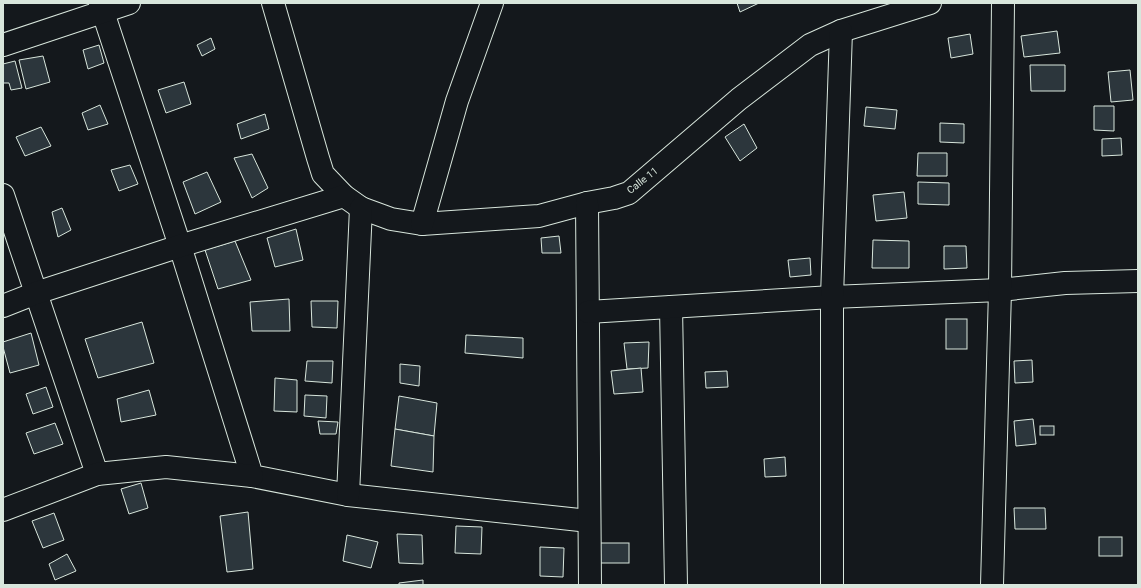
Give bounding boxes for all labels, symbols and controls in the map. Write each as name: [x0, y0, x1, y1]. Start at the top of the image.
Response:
street label: Calle 11: [625, 165, 660, 196]

